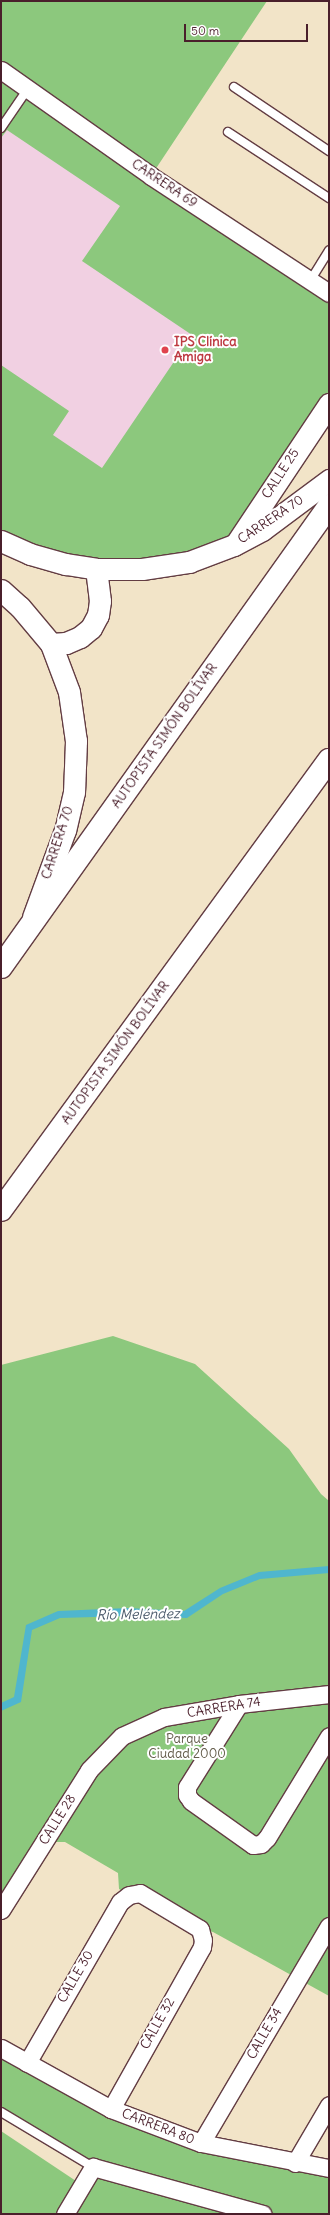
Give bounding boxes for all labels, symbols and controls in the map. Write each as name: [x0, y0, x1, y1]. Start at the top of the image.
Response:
scale bar: [186, 16, 310, 42]
text: 50 m: [191, 23, 219, 38]
street label: CARRERA 69: [128, 156, 200, 212]
place label: IPS Clínica Amiga: [174, 335, 237, 366]
marker: IPS Clínica Amiga: [159, 344, 171, 356]
street label: CALLE 25: [259, 446, 303, 502]
street label: CARRERA 70: [235, 492, 307, 548]
street label: AUTOPISTA SIMÓN BOLÍVAR: [109, 661, 221, 811]
street label: CARRERA 70: [39, 805, 77, 881]
street label: AUTOPISTA SIMÓN BOLÍVAR: [59, 978, 173, 1128]
water label: Río Meléndez: [96, 1605, 180, 1623]
street label: CARRERA 74: [186, 1694, 262, 1722]
park label: Parque Ciudad 2000: [148, 1732, 226, 1763]
street label: CALLE 28: [36, 1792, 80, 1848]
street label: CALLE 30: [55, 1948, 97, 2006]
street label: CALLE 32: [138, 1996, 178, 2052]
street label: CALLE 34: [244, 2006, 286, 2062]
street label: CARRERA 80: [119, 2106, 197, 2148]

